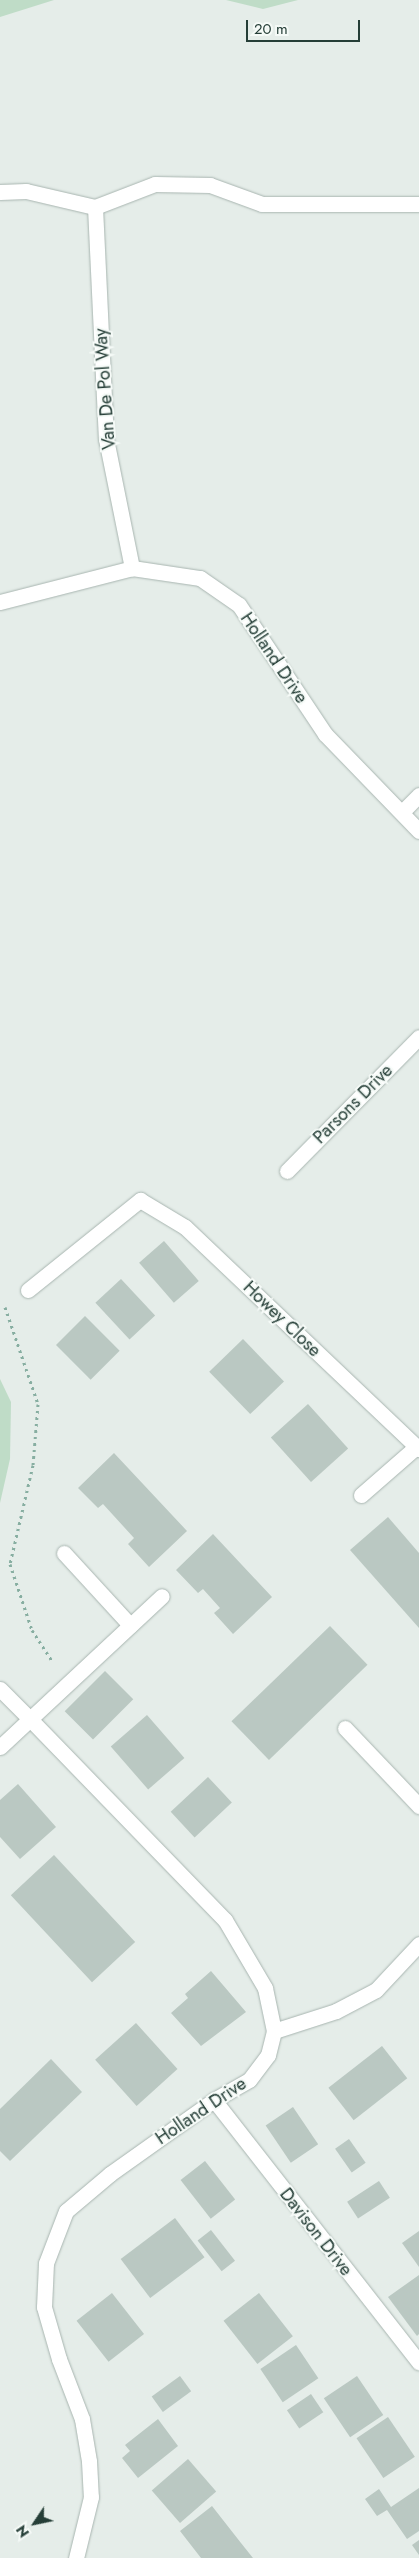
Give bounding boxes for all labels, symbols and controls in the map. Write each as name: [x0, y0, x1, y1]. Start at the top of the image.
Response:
scale bar: [249, 10, 363, 42]
text: 20 m: [254, 18, 288, 40]
street label: Van De Pol Way: [90, 328, 120, 450]
street label: Holland Drive: [236, 609, 312, 707]
street label: Parsons Drive: [309, 1060, 397, 1148]
street label: Howey Close: [239, 1277, 325, 1361]
street label: Holland Drive: [152, 2073, 250, 2149]
street label: Davison Drive: [275, 2184, 357, 2280]
north arrow: [10, 2498, 60, 2548]
text: N: [11, 2521, 34, 2542]

